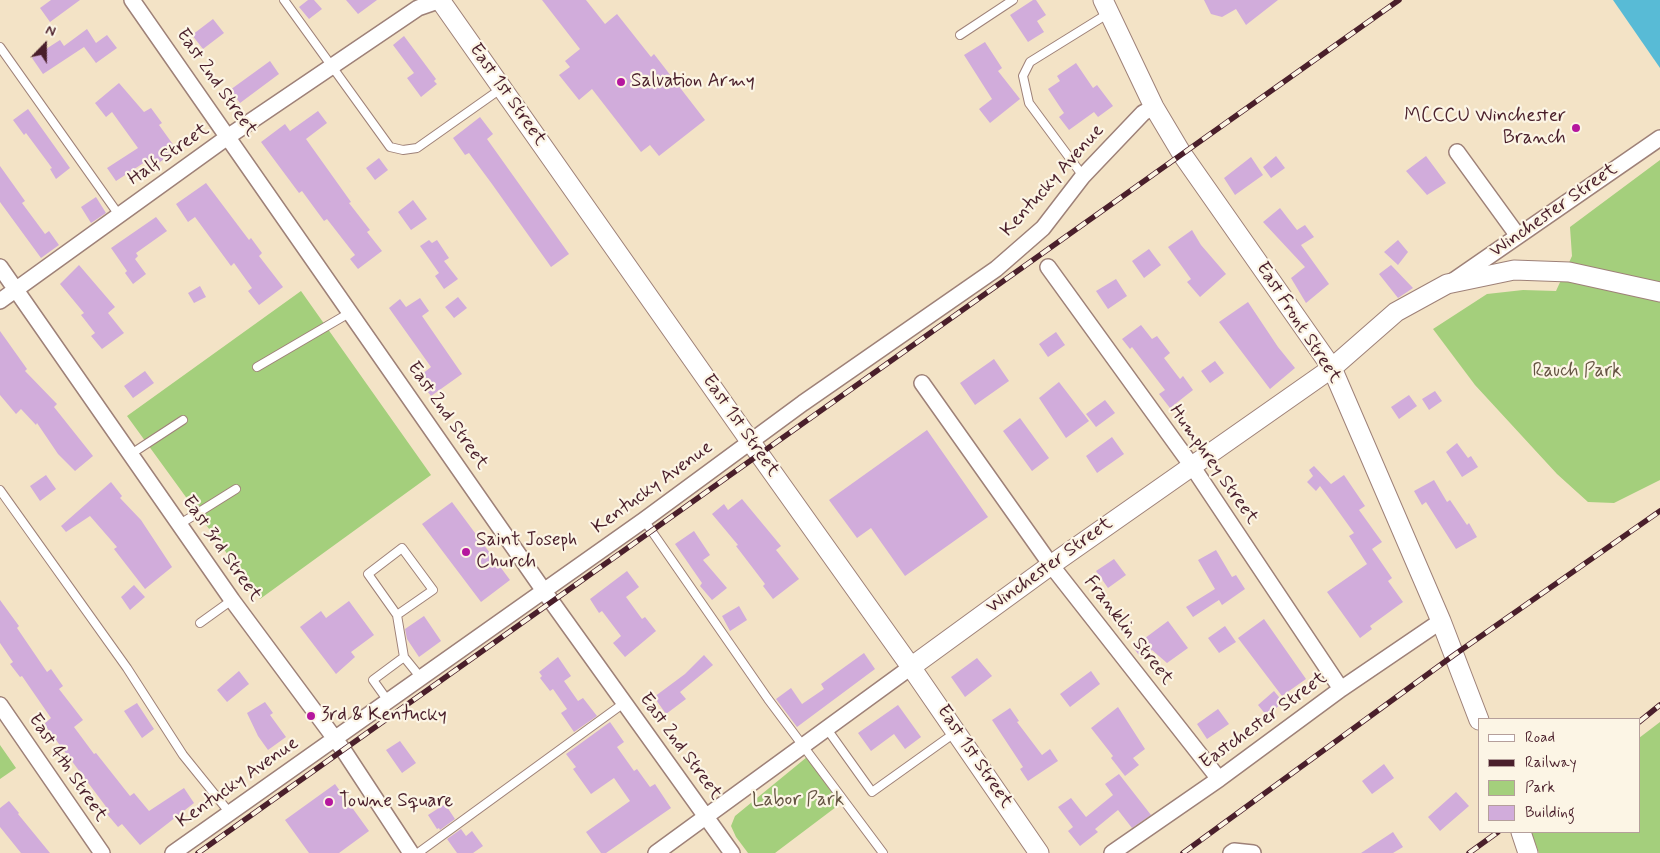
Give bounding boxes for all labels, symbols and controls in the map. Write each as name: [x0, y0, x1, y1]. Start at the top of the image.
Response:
north arrow: [20, 20, 70, 70]
text: N: [43, 21, 58, 41]
street label: East 2nd Street: [170, 25, 262, 141]
street label: East 1st Street: [463, 39, 551, 151]
place label: Salvation Army: [631, 71, 755, 93]
marker: Salvation Army: [615, 76, 627, 88]
place label: MCCCU Winchester Branch: [1404, 106, 1566, 150]
street label: Half Street: [124, 119, 214, 191]
street label: Kentucky Avenue: [997, 120, 1109, 242]
marker: MCCCU Winchester Branch: [1570, 122, 1582, 134]
street label: Winchester Street: [1486, 159, 1622, 263]
street label: East Front Street: [1250, 258, 1346, 388]
street label: East 2nd Street: [401, 358, 493, 474]
park label: Rauch Park: [1532, 361, 1622, 383]
street label: East 1st Street: [696, 370, 784, 482]
street label: Humphrey Street: [1163, 401, 1263, 529]
street label: Kentucky Avenue: [588, 437, 718, 539]
street label: East 3rd Street: [176, 492, 266, 606]
street label: Winchester Street: [983, 513, 1117, 619]
place label: Saint Joseph Church: [476, 530, 578, 574]
marker: Saint Joseph Church: [460, 546, 472, 558]
street label: Franklin Street: [1078, 572, 1178, 690]
street label: Eastchester Street: [1196, 667, 1332, 775]
street label: East 2nd Street: [634, 689, 726, 805]
street label: East 1st Street: [931, 701, 1017, 813]
place label: 3rd & Kentucky: [321, 705, 447, 727]
street label: East 4th Street: [23, 710, 111, 826]
marker: 3rd & Kentucky: [305, 710, 317, 722]
legend: [1478, 718, 1640, 833]
text: Road: [1525, 728, 1555, 748]
street label: Kentucky Avenue: [173, 733, 303, 833]
text: Railway: [1525, 753, 1577, 773]
text: Park: [1525, 778, 1555, 798]
park label: Labor Park: [752, 790, 844, 812]
place label: Towne Square: [339, 791, 453, 813]
marker: Towne Square: [323, 796, 335, 808]
text: Building: [1525, 803, 1575, 823]

